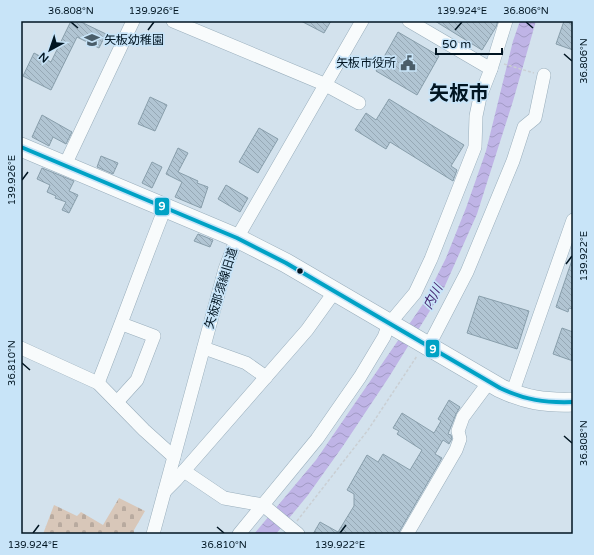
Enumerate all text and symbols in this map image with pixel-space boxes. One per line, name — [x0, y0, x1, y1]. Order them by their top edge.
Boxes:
text: 36.808°N — [48, 5, 94, 17]
text: 139.926°E — [129, 5, 179, 17]
text: 139.924°E — [437, 5, 487, 17]
text: 36.806°N — [503, 5, 549, 17]
north arrow — [30, 30, 70, 70]
scale bar — [436, 30, 502, 56]
school or university icon: 矢板幼稚園 — [83, 31, 101, 49]
place label: 矢板幼稚園 — [104, 33, 164, 47]
text: 50 m — [442, 37, 471, 51]
text: 36.806°N — [578, 38, 590, 84]
text: N — [36, 49, 51, 65]
public building icon: 矢板市役所 — [399, 54, 417, 72]
place label: 矢板市役所 — [336, 56, 396, 70]
district label: 矢板市 — [429, 82, 489, 106]
text: 139.926°E — [6, 155, 18, 205]
line badge: 9 — [154, 197, 170, 216]
text: 9 — [159, 200, 166, 213]
text: 139.922°E — [578, 231, 590, 281]
street label: 矢板那須線旧道 — [202, 246, 240, 330]
unlabelled marker — [295, 266, 305, 276]
water label: 内川 — [420, 280, 447, 312]
line badge: 9 — [425, 339, 440, 358]
text: 36.810°N — [6, 340, 18, 386]
text: 9 — [430, 343, 437, 356]
text: 36.808°N — [578, 420, 590, 466]
text: 139.924°E — [8, 539, 58, 551]
text: 36.810°N — [201, 539, 247, 551]
text: 139.922°E — [315, 539, 365, 551]

